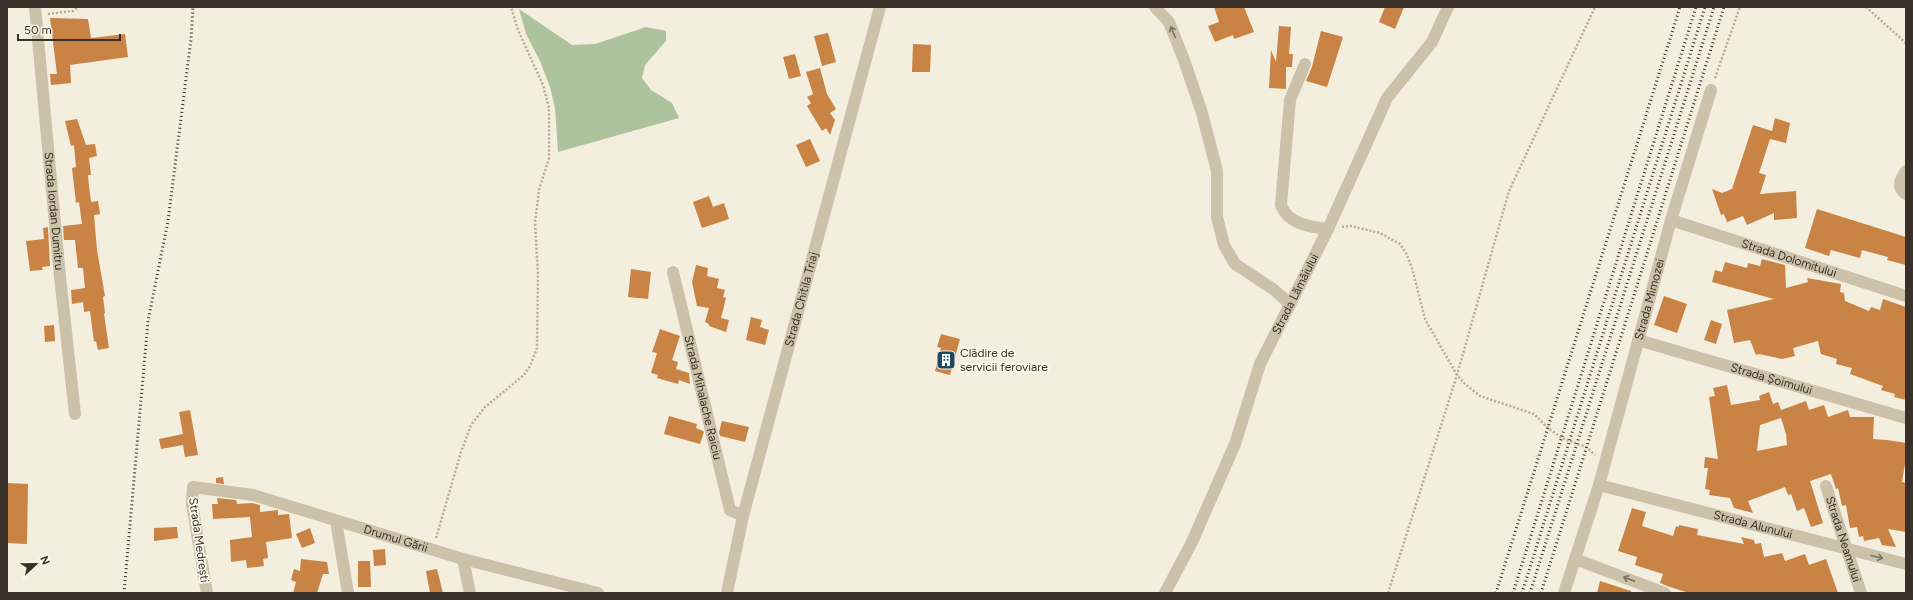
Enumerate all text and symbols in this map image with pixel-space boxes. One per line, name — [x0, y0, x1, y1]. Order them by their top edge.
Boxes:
scale bar — [18, 16, 120, 42]
text: 50 m — [24, 23, 52, 37]
one-way arrow — [1169, 26, 1176, 38]
street label: Strada Iordan Dumitru — [41, 151, 66, 271]
street label: Strada Dolomitului — [1739, 236, 1838, 280]
street label: Strada Chitila Triaj — [782, 250, 821, 348]
street label: Strada Lămâiului — [1269, 251, 1321, 337]
street label: Strada Mimozei — [1632, 257, 1667, 341]
street label: Strada Mihalache Raiciu — [681, 334, 725, 461]
place label: Clădire de servicii feroviare — [960, 346, 1048, 374]
building icon: Clădire de servicii feroviare — [935, 349, 957, 371]
street label: Strada Șoimului — [1729, 360, 1814, 397]
street label: Strada Neamului — [1823, 495, 1864, 584]
street label: Strada Medrești — [186, 497, 212, 583]
street label: Strada Alunului — [1712, 508, 1794, 542]
street label: Drumul Gării — [362, 522, 430, 555]
north arrow — [16, 544, 56, 584]
one-way arrow — [1870, 553, 1883, 561]
text: N — [37, 554, 52, 567]
one-way arrow — [1623, 575, 1635, 583]

